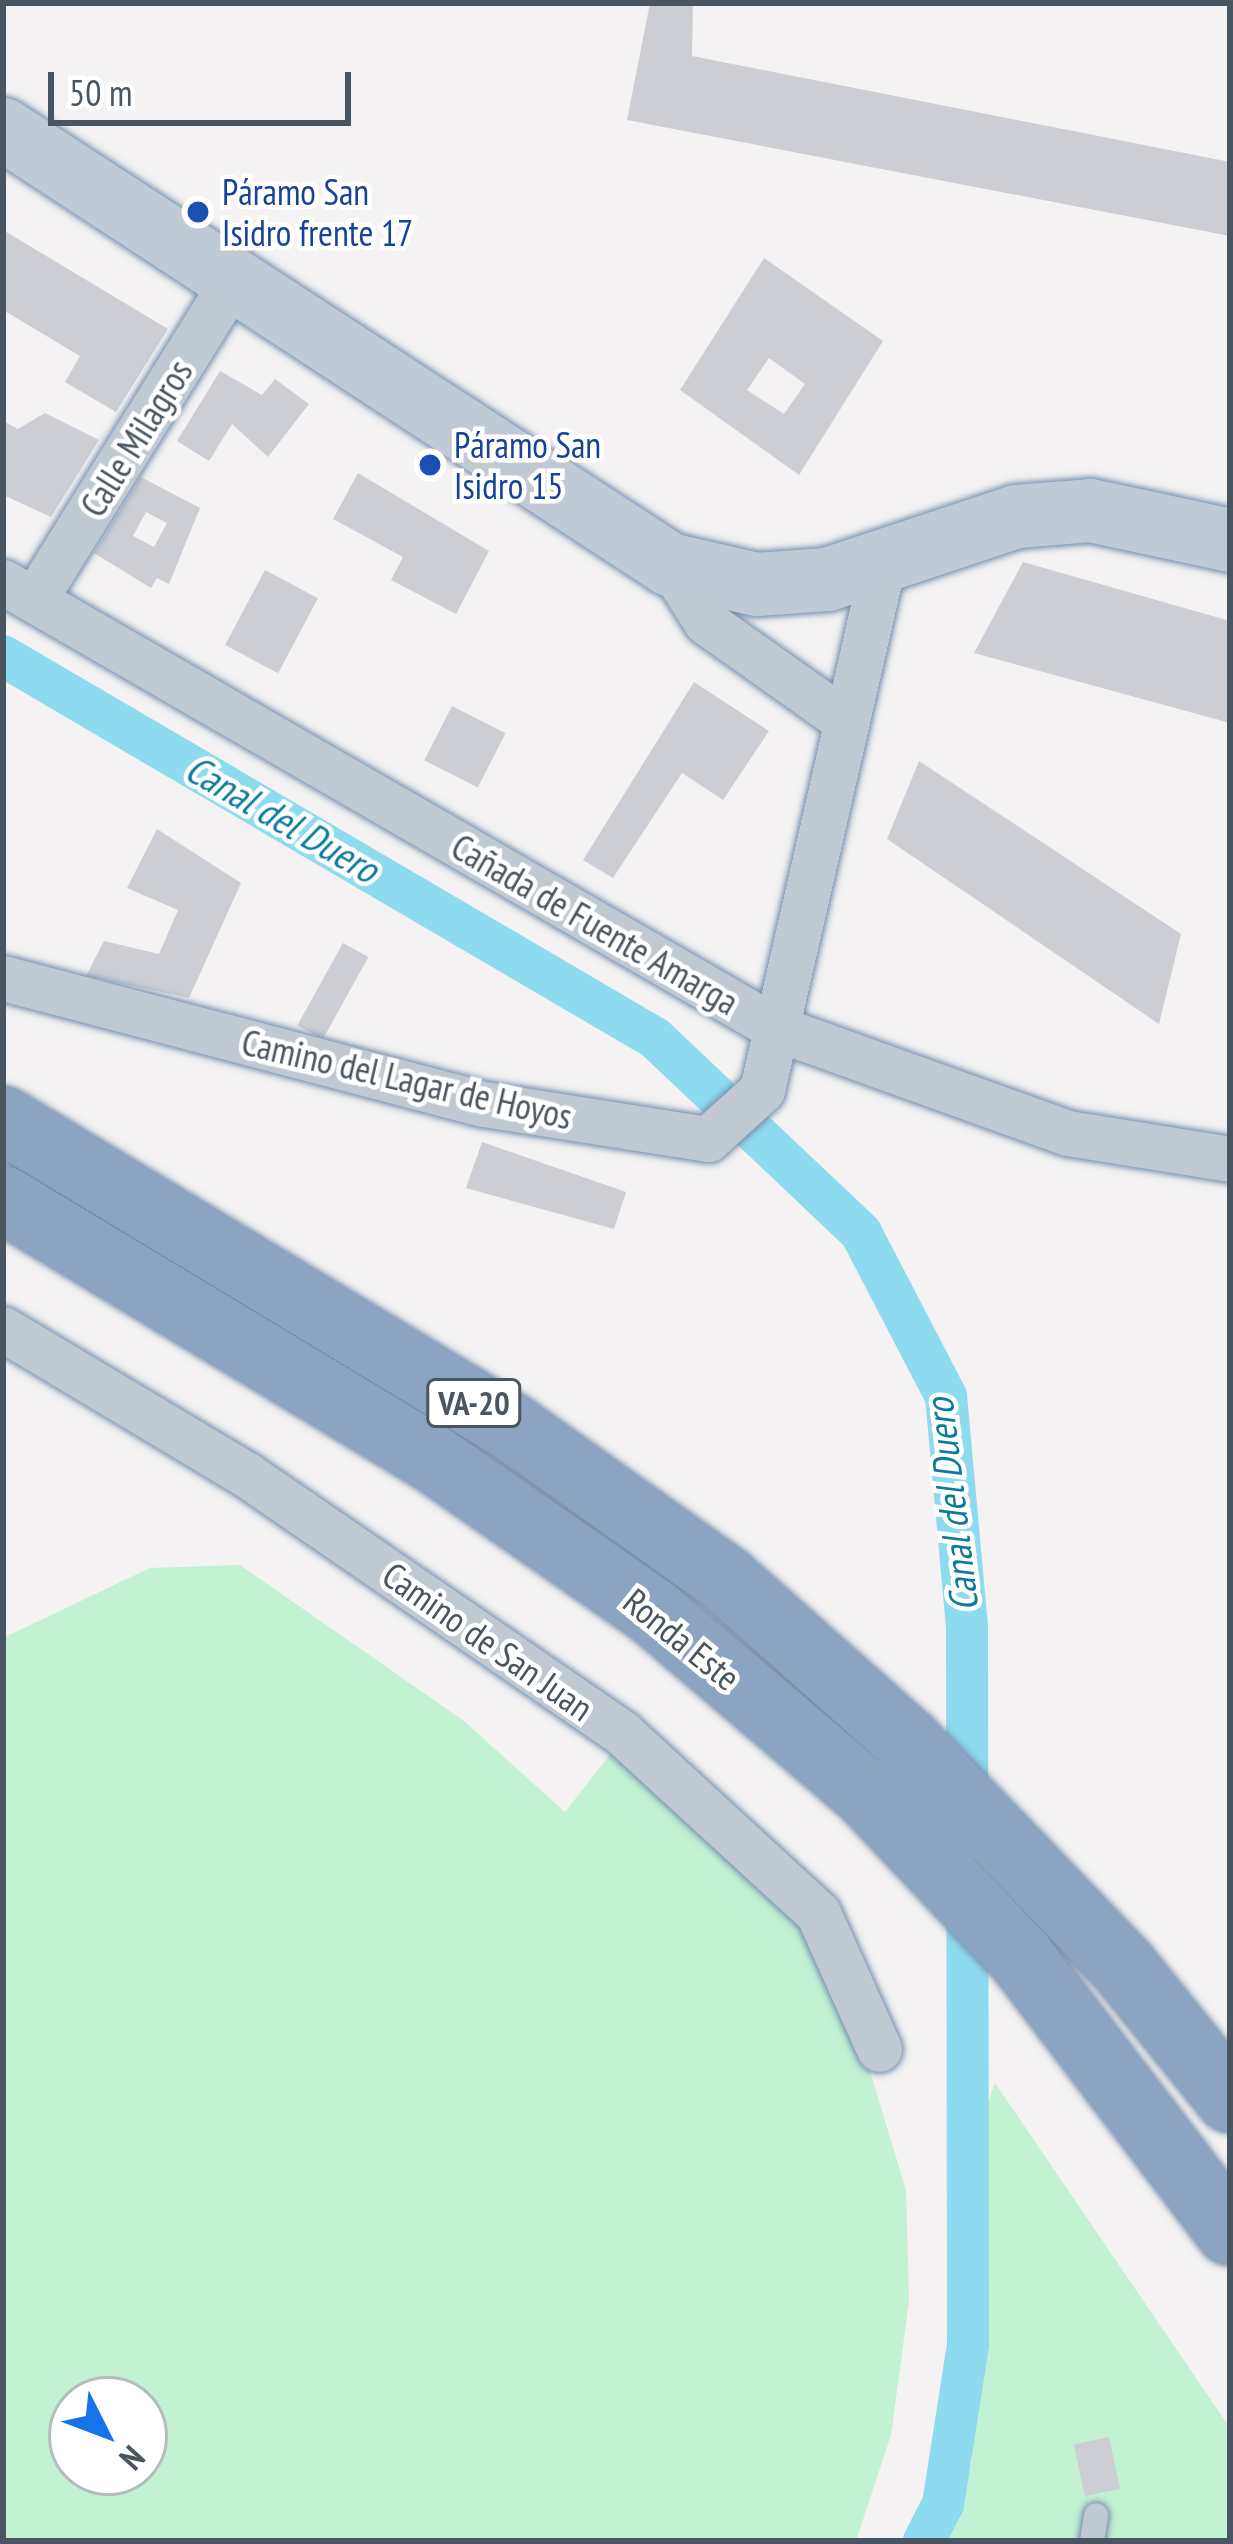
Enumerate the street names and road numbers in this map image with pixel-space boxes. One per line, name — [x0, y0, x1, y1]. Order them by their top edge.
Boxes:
street label: Calle Milagros — [71, 352, 201, 524]
street label: Cañada de Fuente Amarga — [444, 824, 746, 1024]
street label: Camino del Lagar de Hoyos — [238, 1020, 576, 1138]
road number: VA-20 — [426, 1376, 522, 1430]
street label: Camino de San Juan — [375, 1553, 601, 1729]
street label: Ronda Este — [615, 1579, 749, 1699]

